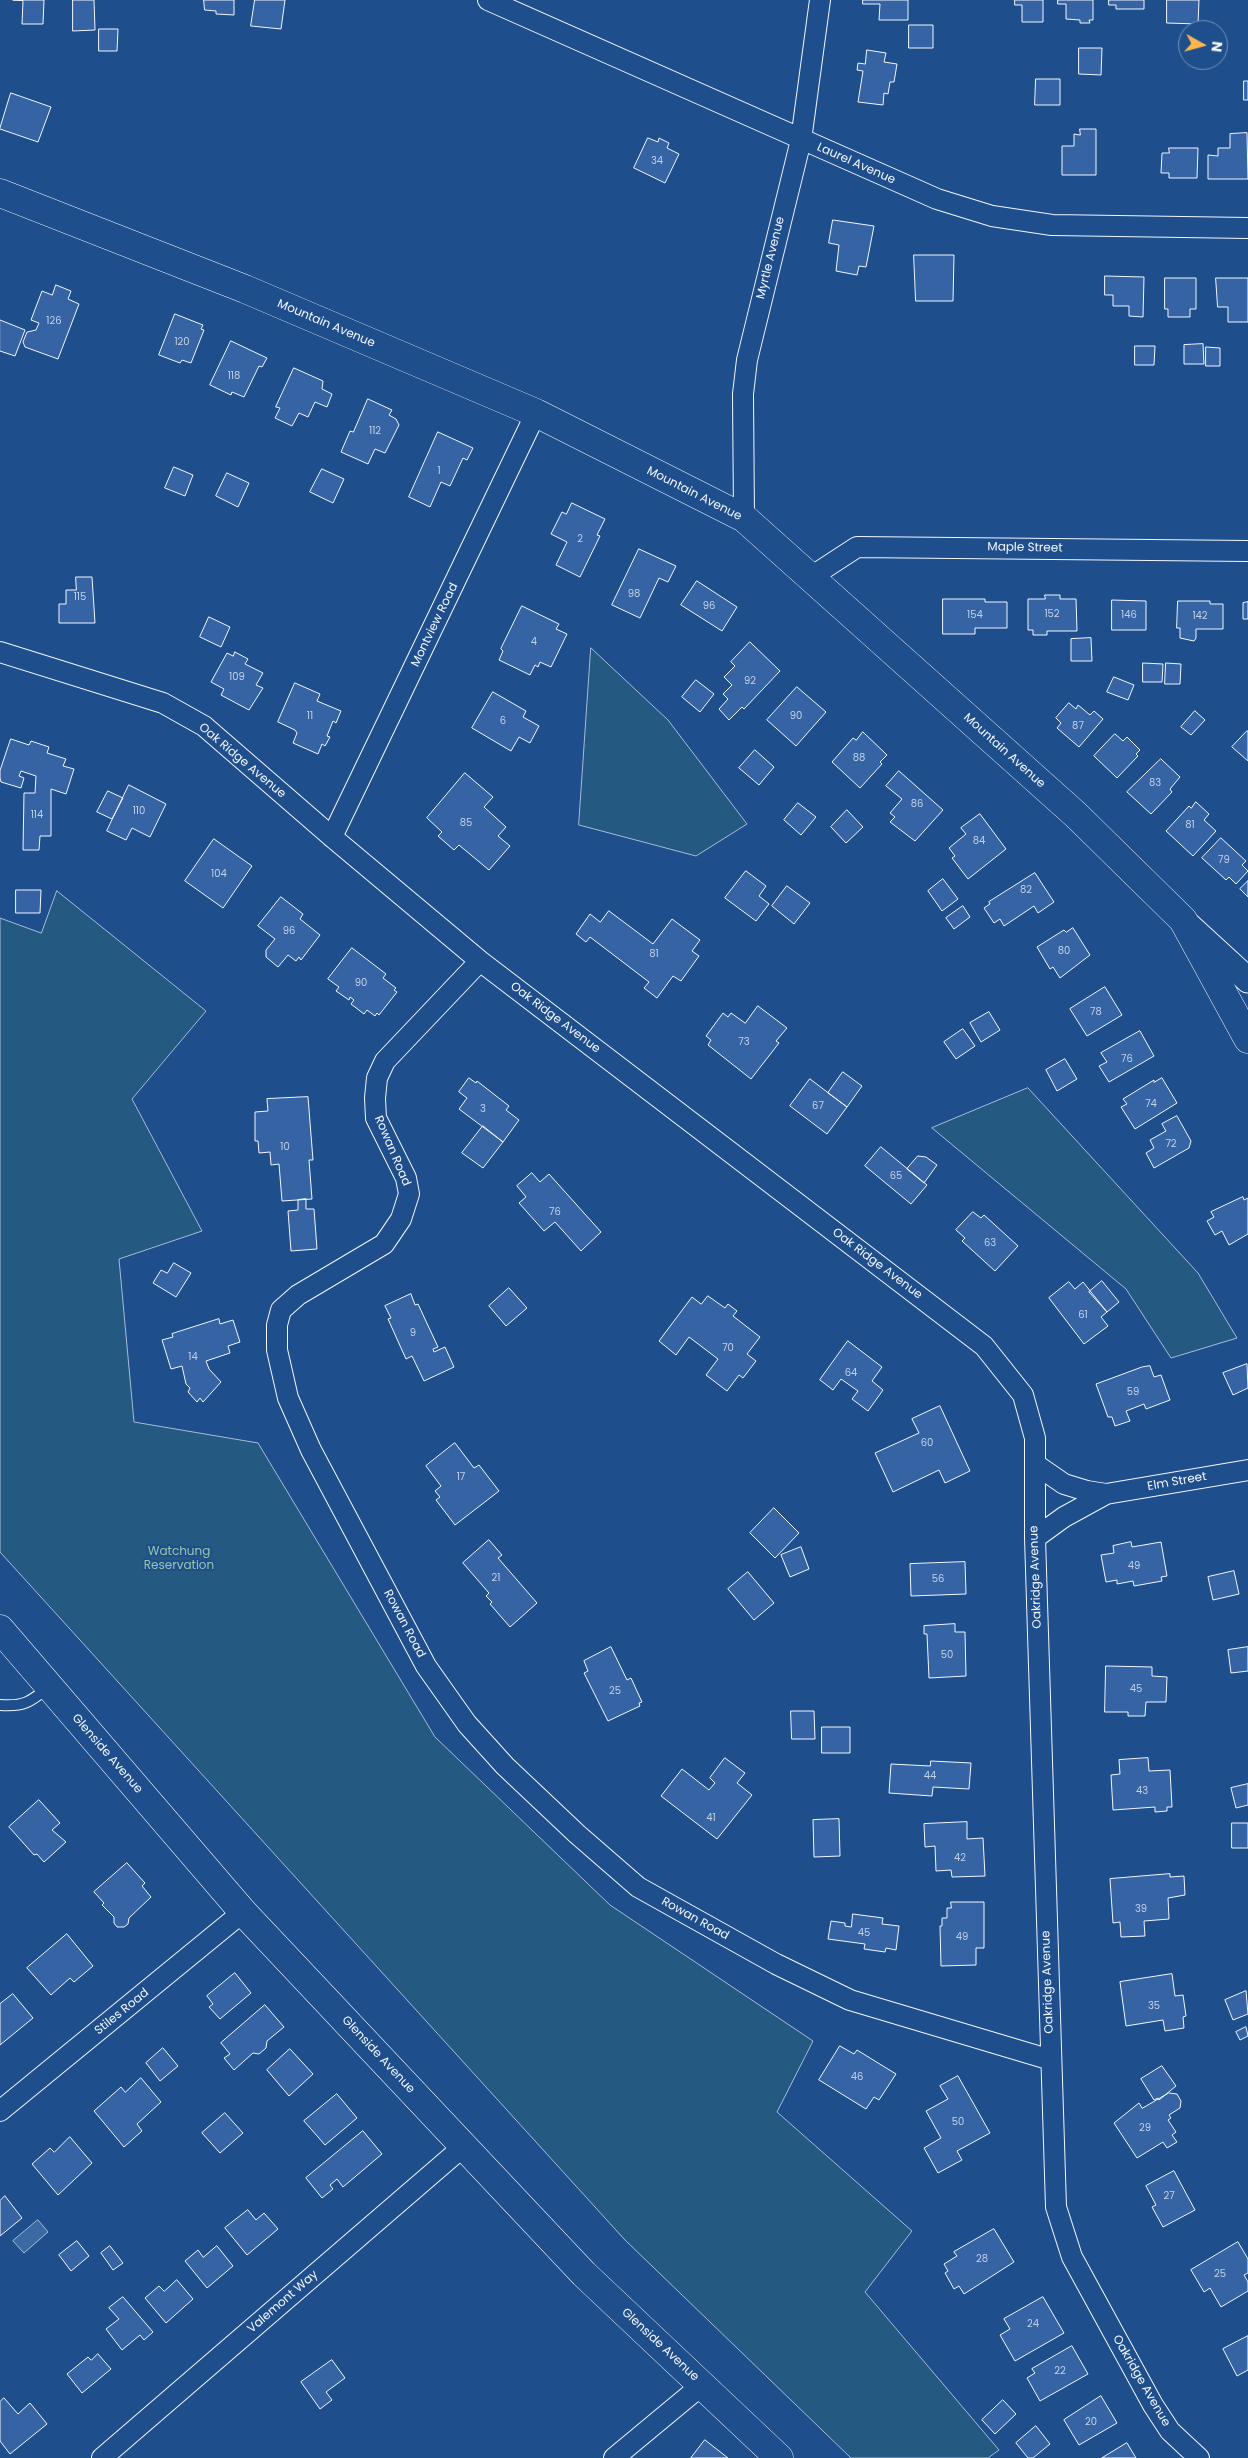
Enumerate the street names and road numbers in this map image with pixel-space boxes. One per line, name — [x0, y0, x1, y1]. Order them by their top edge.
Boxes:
street label: Laurel Avenue — [815, 140, 897, 188]
street label: Myrtle Avenue — [754, 215, 788, 301]
street label: Mountain Avenue — [275, 297, 377, 351]
street label: Mountain Avenue — [644, 464, 744, 524]
street label: Maple Street — [987, 540, 1063, 556]
street label: Montview Road — [408, 581, 462, 669]
street label: Mountain Avenue — [960, 711, 1048, 791]
street label: Oak Ridge Avenue — [196, 720, 288, 802]
street label: Oak Ridge Avenue — [507, 979, 603, 1057]
street label: Rowan Road — [371, 1114, 413, 1188]
street label: Oak Ridge Avenue — [829, 1225, 925, 1303]
street label: Elm Street — [1146, 1470, 1208, 1494]
street label: Oakridge Avenue — [1027, 1525, 1045, 1629]
street label: Rowan Road — [380, 1588, 428, 1660]
street label: Glenside Avenue — [69, 1711, 145, 1797]
street label: Rowan Road — [659, 1895, 731, 1943]
street label: Oakridge Avenue — [1039, 1930, 1057, 2034]
street label: Stiles Road — [92, 1986, 152, 2038]
street label: Glenside Avenue — [338, 2013, 418, 2097]
street label: Valemont Way — [245, 2268, 321, 2336]
street label: Glenside Avenue — [618, 2305, 702, 2385]
street label: Oakridge Avenue — [1109, 2333, 1173, 2429]

